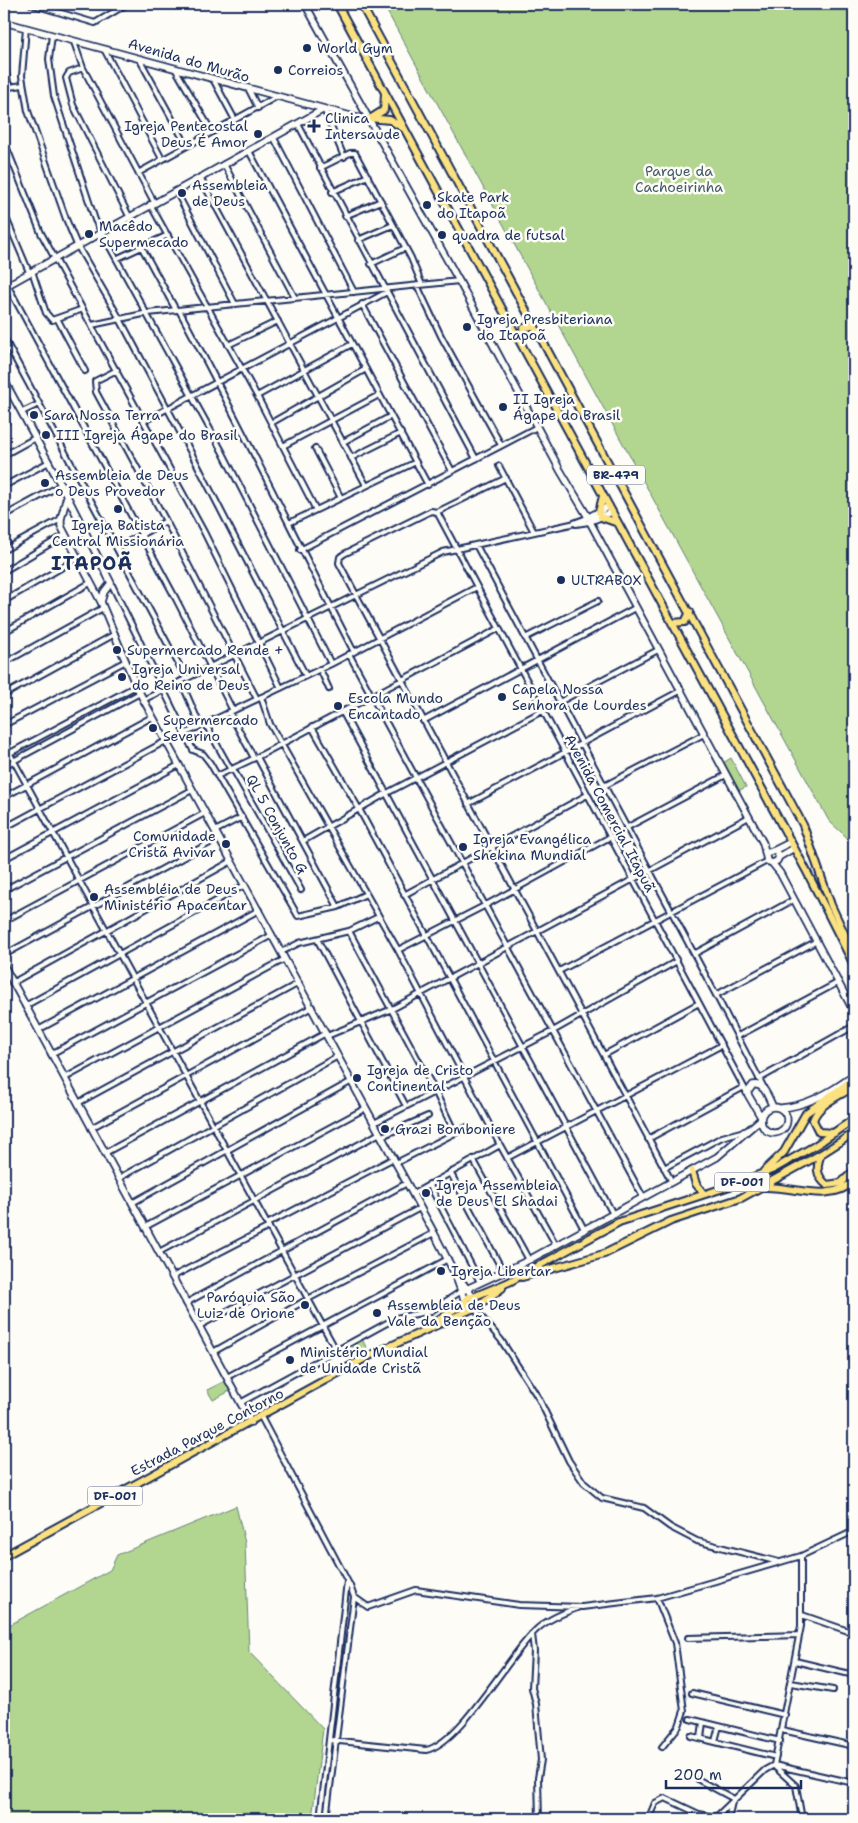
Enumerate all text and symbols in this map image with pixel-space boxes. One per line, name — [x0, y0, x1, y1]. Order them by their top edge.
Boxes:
street label: Avenida do Murão — [126, 34, 252, 86]
place label: World Gym — [317, 39, 393, 57]
marker: World Gym — [301, 42, 313, 54]
place label: Correios — [288, 61, 343, 79]
marker: Correios — [272, 64, 284, 76]
place label: Clinica Intersaude — [325, 109, 400, 143]
place label: Igreja Pentecostal Deus É Amor — [124, 117, 249, 151]
marker: Clinica Intersaude — [307, 119, 321, 133]
marker: Igreja Pentecostal Deus É Amor — [252, 128, 264, 140]
park label: Parque da Cachoeirinha — [635, 162, 723, 196]
place label: Assembleia de Deus — [192, 176, 268, 210]
marker: Assembleia de Deus — [176, 187, 188, 199]
place label: Skate Park do Itapoã — [437, 188, 509, 222]
marker: Skate Park do Itapoã — [421, 199, 433, 211]
place label: Macêdo Supermecado — [99, 217, 189, 251]
place label: quadra de futsal — [452, 226, 565, 244]
marker: Macêdo Supermecado — [83, 228, 95, 240]
marker: quadra de futsal — [436, 229, 448, 241]
place label: Igreja Presbiteriana do Itapoã — [477, 310, 613, 344]
marker: Igreja Presbiteriana do Itapoã — [461, 321, 473, 333]
place label: II Igreja Ágape do Brasil — [513, 390, 621, 424]
marker: II Igreja Ágape do Brasil — [497, 401, 509, 413]
place label: Sara Nossa Terra — [44, 406, 160, 424]
marker: Sara Nossa Terra — [28, 409, 40, 421]
place label: III Igreja Ágape do Brasil — [56, 426, 239, 444]
marker: III Igreja Ágape do Brasil — [40, 429, 52, 441]
place label: Assembleia de Deus o Deus Provedor — [55, 466, 189, 500]
road number: BR-479 — [587, 466, 645, 484]
marker: Assembleia de Deus o Deus Provedor — [39, 477, 51, 489]
marker: Igreja Batista Central Missionária — [112, 503, 124, 515]
place label: Igreja Batista Central Missionária — [52, 516, 184, 550]
district label: ITAPOÃ — [51, 551, 133, 576]
place label: ULTRABOX — [571, 571, 642, 589]
marker: ULTRABOX — [555, 574, 567, 586]
place label: Supermercado Rende + — [127, 641, 284, 659]
marker: Supermercado Rende + — [111, 644, 123, 656]
place label: Igreja Universal do Reino de Deus — [132, 660, 250, 694]
marker: Igreja Universal do Reino de Deus — [116, 671, 128, 683]
place label: Capela Nossa Senhora de Lourdes — [512, 680, 647, 714]
place label: Escola Mundo Encantado — [348, 689, 443, 723]
marker: Capela Nossa Senhora de Lourdes — [496, 691, 508, 703]
marker: Escola Mundo Encantado — [332, 700, 344, 712]
place label: Supermercado Severino — [163, 711, 258, 745]
marker: Supermercado Severino — [147, 722, 159, 734]
street label: Avenida Comercial Itapuã — [561, 731, 659, 895]
street label: QL 5 Conjunto G — [242, 771, 312, 877]
place label: Comunidade Cristã Avivar — [129, 827, 216, 861]
place label: Igreja Evangélica Shekina Mundial — [473, 830, 592, 864]
marker: Comunidade Cristã Avivar — [220, 838, 232, 850]
marker: Igreja Evangélica Shekina Mundial — [457, 841, 469, 853]
place label: Assembléia de Deus Ministério Apacentar — [104, 880, 247, 914]
marker: Assembléia de Deus Ministério Apacentar — [88, 891, 100, 903]
place label: Igreja de Cristo Continental — [367, 1061, 473, 1095]
marker: Igreja de Cristo Continental — [351, 1072, 363, 1084]
place label: Grazi Bomboniere — [395, 1120, 516, 1138]
marker: Grazi Bomboniere — [379, 1123, 391, 1135]
road number: DF-001 — [714, 1172, 770, 1192]
place label: Igreja Assembleia de Deus El Shadai — [436, 1176, 558, 1210]
marker: Igreja Assembleia de Deus El Shadai — [420, 1187, 432, 1199]
place label: Igreja Libertar — [451, 1262, 552, 1280]
marker: Igreja Libertar — [435, 1265, 447, 1277]
place label: Paróquia São Luiz de Orione — [197, 1288, 295, 1322]
place label: Assembleia de Deus Vale da Benção — [387, 1296, 521, 1330]
marker: Paróquia São Luiz de Orione — [299, 1299, 311, 1311]
marker: Assembleia de Deus Vale da Benção — [371, 1307, 383, 1319]
place label: Ministério Mundial de Unidade Cristã — [300, 1343, 429, 1377]
marker: Ministério Mundial de Unidade Cristã — [284, 1354, 296, 1366]
street label: Estrada Parque Contorno — [127, 1384, 287, 1480]
road number: DF-001 — [88, 1486, 142, 1505]
scale bar — [666, 1758, 800, 1790]
text: 200 m — [673, 1765, 722, 1785]

